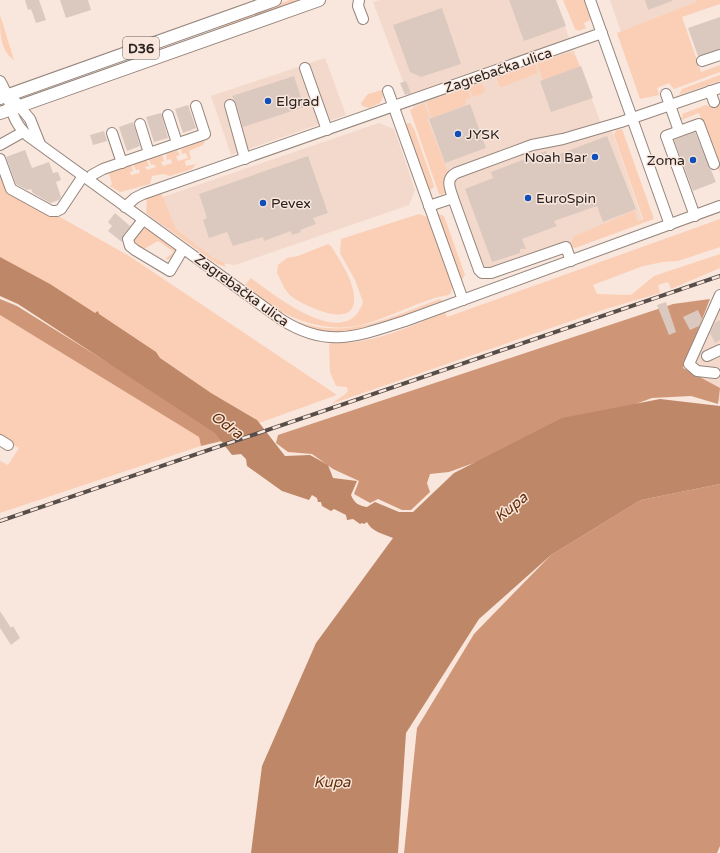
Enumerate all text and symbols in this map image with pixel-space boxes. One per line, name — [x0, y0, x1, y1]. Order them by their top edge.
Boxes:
road number: D36 — [123, 37, 159, 59]
street label: Zagrebačka ulica — [442, 44, 554, 97]
place label: Elgrad — [276, 93, 319, 110]
marker: Elgrad — [263, 96, 273, 106]
place label: JYSK — [466, 126, 499, 143]
marker: JYSK — [453, 129, 463, 139]
place label: Noah Bar — [524, 149, 588, 166]
marker: Noah Bar — [590, 152, 600, 162]
place label: Zoma — [647, 152, 685, 169]
marker: Zoma — [688, 155, 698, 165]
place label: EuroSpin — [536, 190, 596, 207]
marker: EuroSpin — [523, 193, 533, 203]
place label: Pevex — [271, 195, 311, 212]
marker: Pevex — [258, 198, 268, 208]
street label: Zagrebačka ulica — [191, 250, 292, 330]
water label: Odra — [207, 407, 247, 443]
water label: Kupa — [491, 488, 532, 526]
water label: Kupa — [313, 773, 351, 791]

